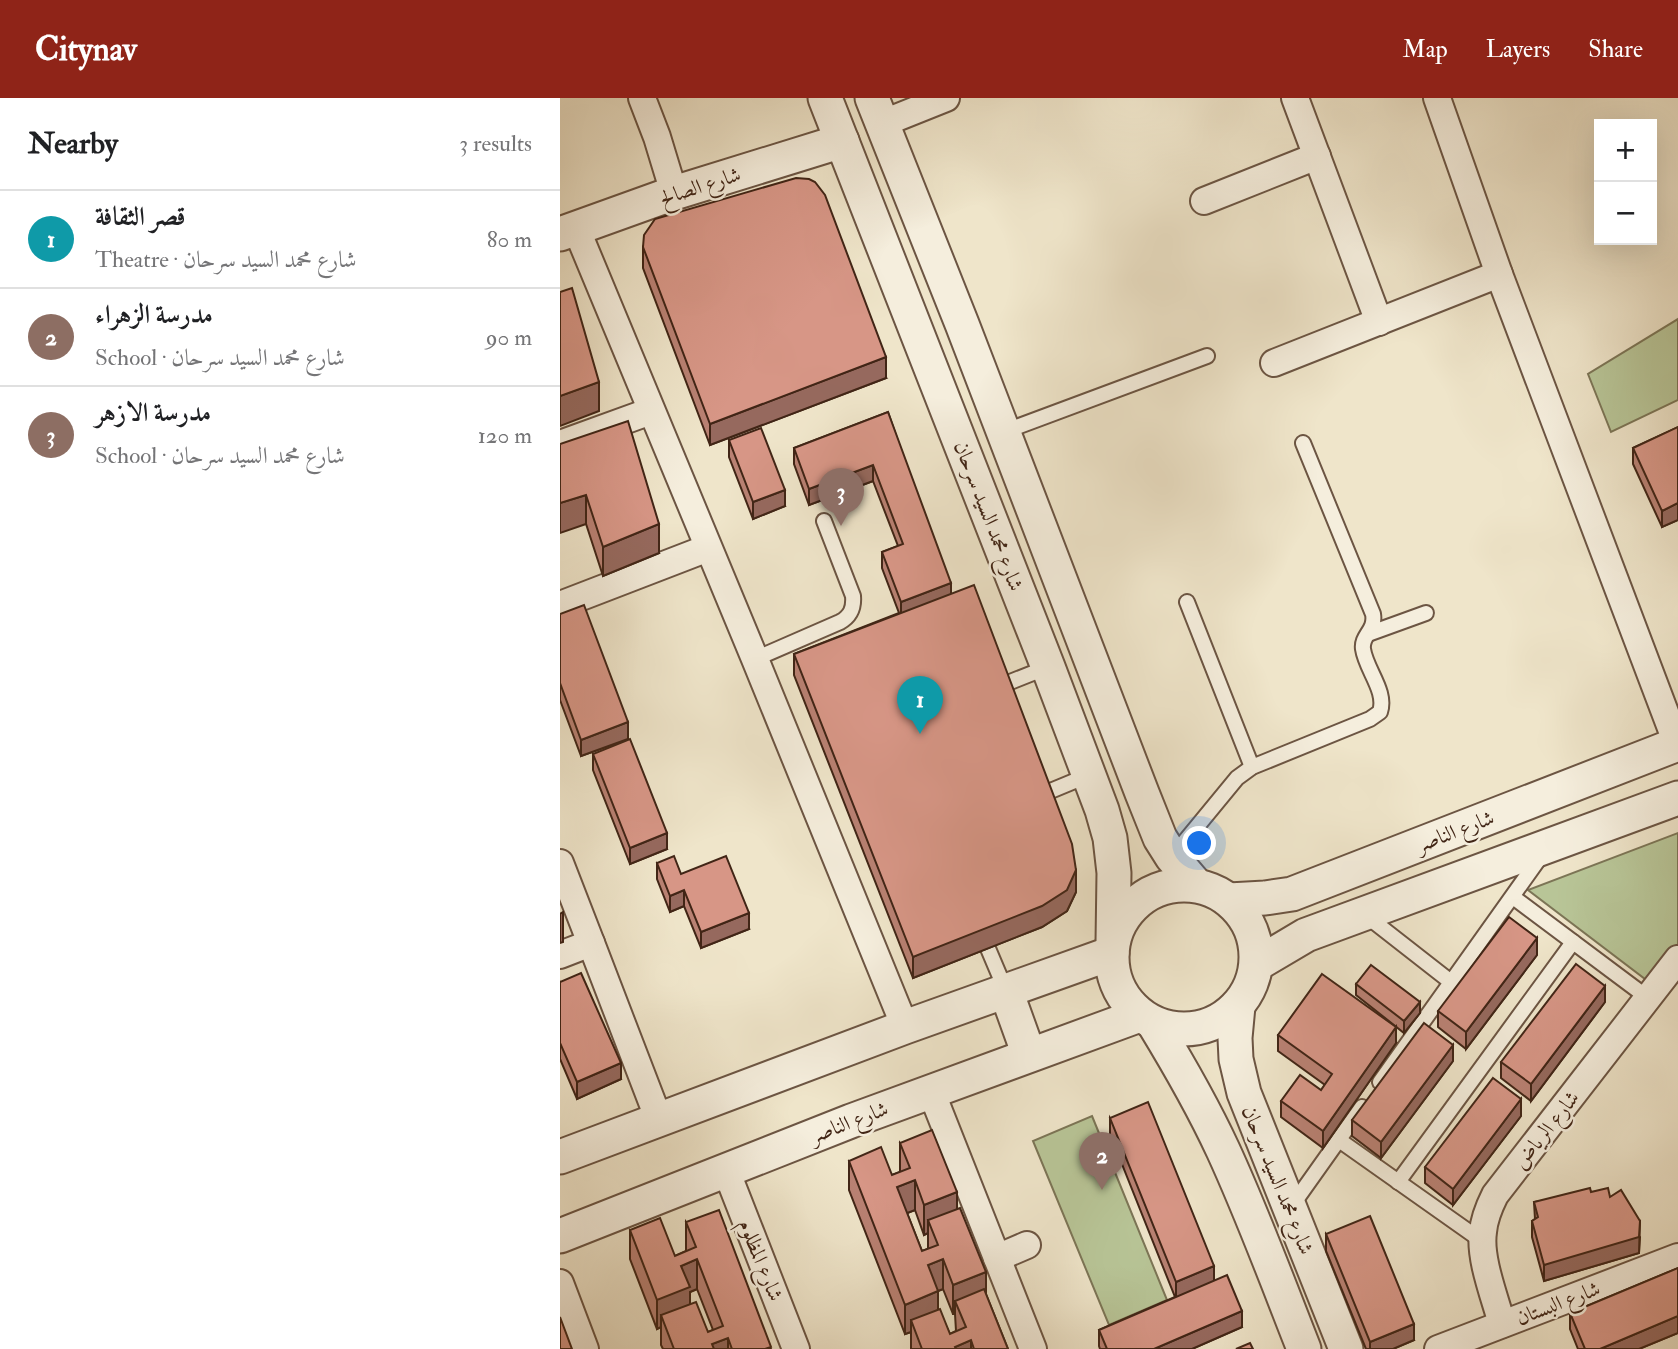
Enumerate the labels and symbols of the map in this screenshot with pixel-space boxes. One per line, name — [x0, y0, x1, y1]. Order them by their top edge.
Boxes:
street label: شارع الصالح — [656, 161, 745, 216]
street label: شارع محمد السيد سرحان — [944, 437, 1030, 596]
pin: 3 — [818, 468, 864, 526]
pin: 1 — [897, 676, 943, 734]
street label: شارع الناصر — [1410, 804, 1500, 863]
your location — [1182, 826, 1216, 860]
street label: شارع الرياض — [1507, 1085, 1589, 1178]
street label: شارع الناصر — [804, 1095, 894, 1154]
street label: شارع محمد السيد سرحان — [1232, 1102, 1320, 1260]
pin: 2 — [1079, 1132, 1125, 1190]
street label: شارع المظلوم — [728, 1215, 789, 1307]
street label: شارع البستان — [1512, 1275, 1606, 1336]

